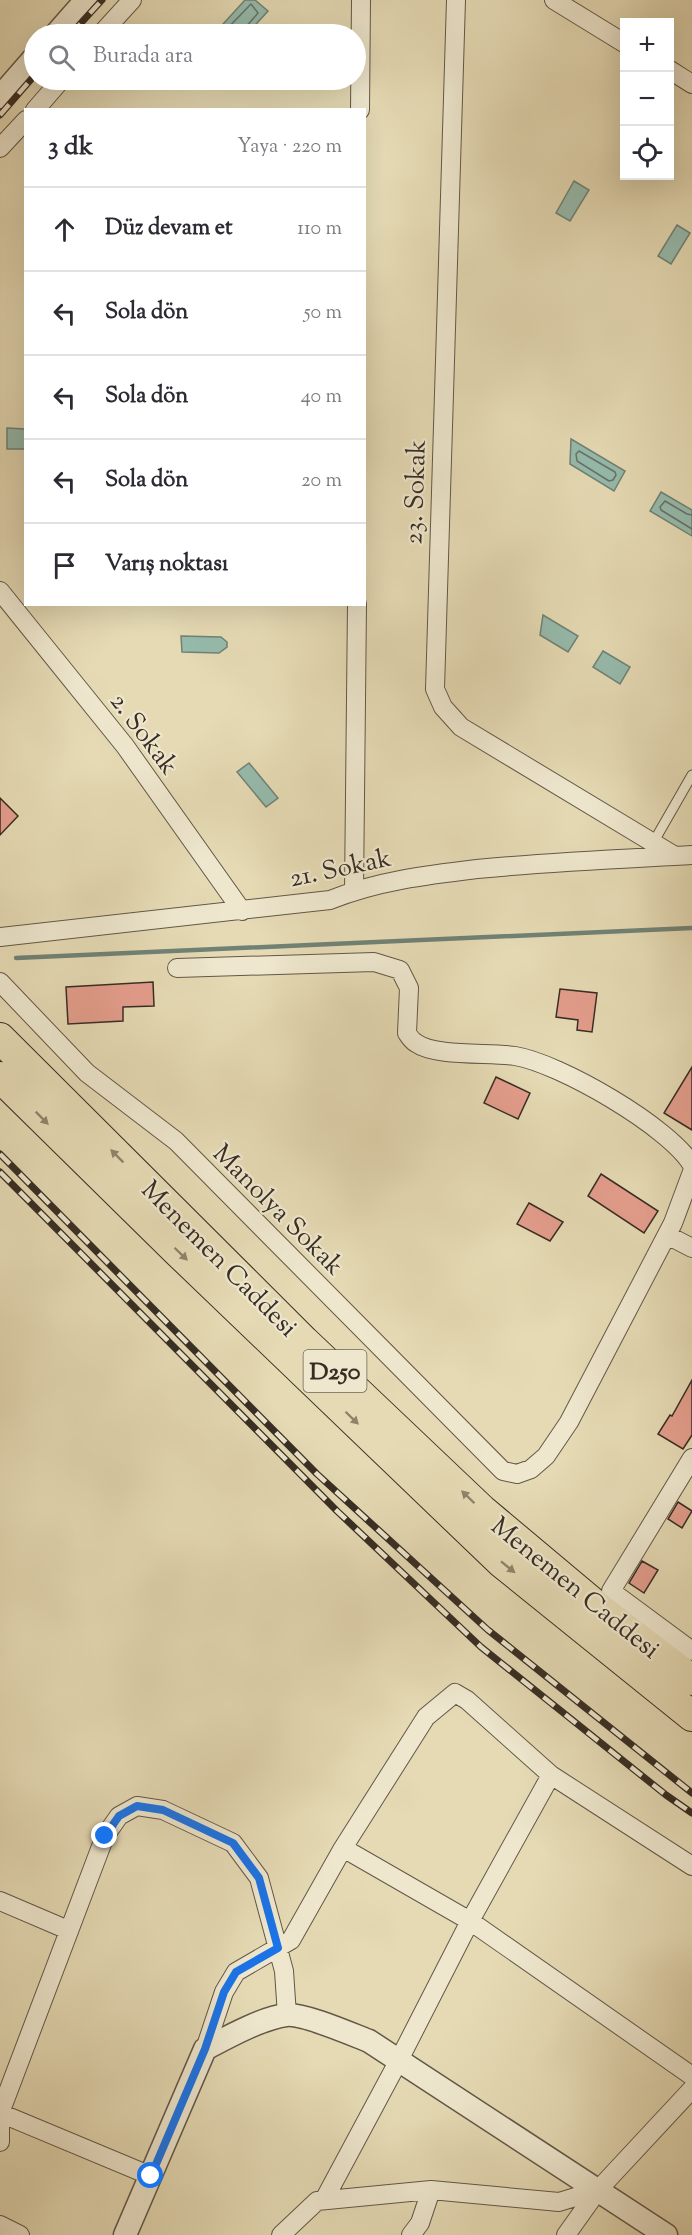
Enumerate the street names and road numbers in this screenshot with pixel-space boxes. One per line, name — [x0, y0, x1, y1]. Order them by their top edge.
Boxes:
street label: 23. Sokak — [396, 439, 437, 545]
street label: 2. Sokak — [100, 686, 186, 783]
street label: 21. Sokak — [286, 841, 395, 898]
street label: Manolya Sokak — [203, 1137, 351, 1285]
street label: Menemen Caddesi — [132, 1173, 305, 1346]
road number: D250 — [304, 1350, 366, 1392]
street label: Menemen Caddesi — [482, 1509, 667, 1669]

